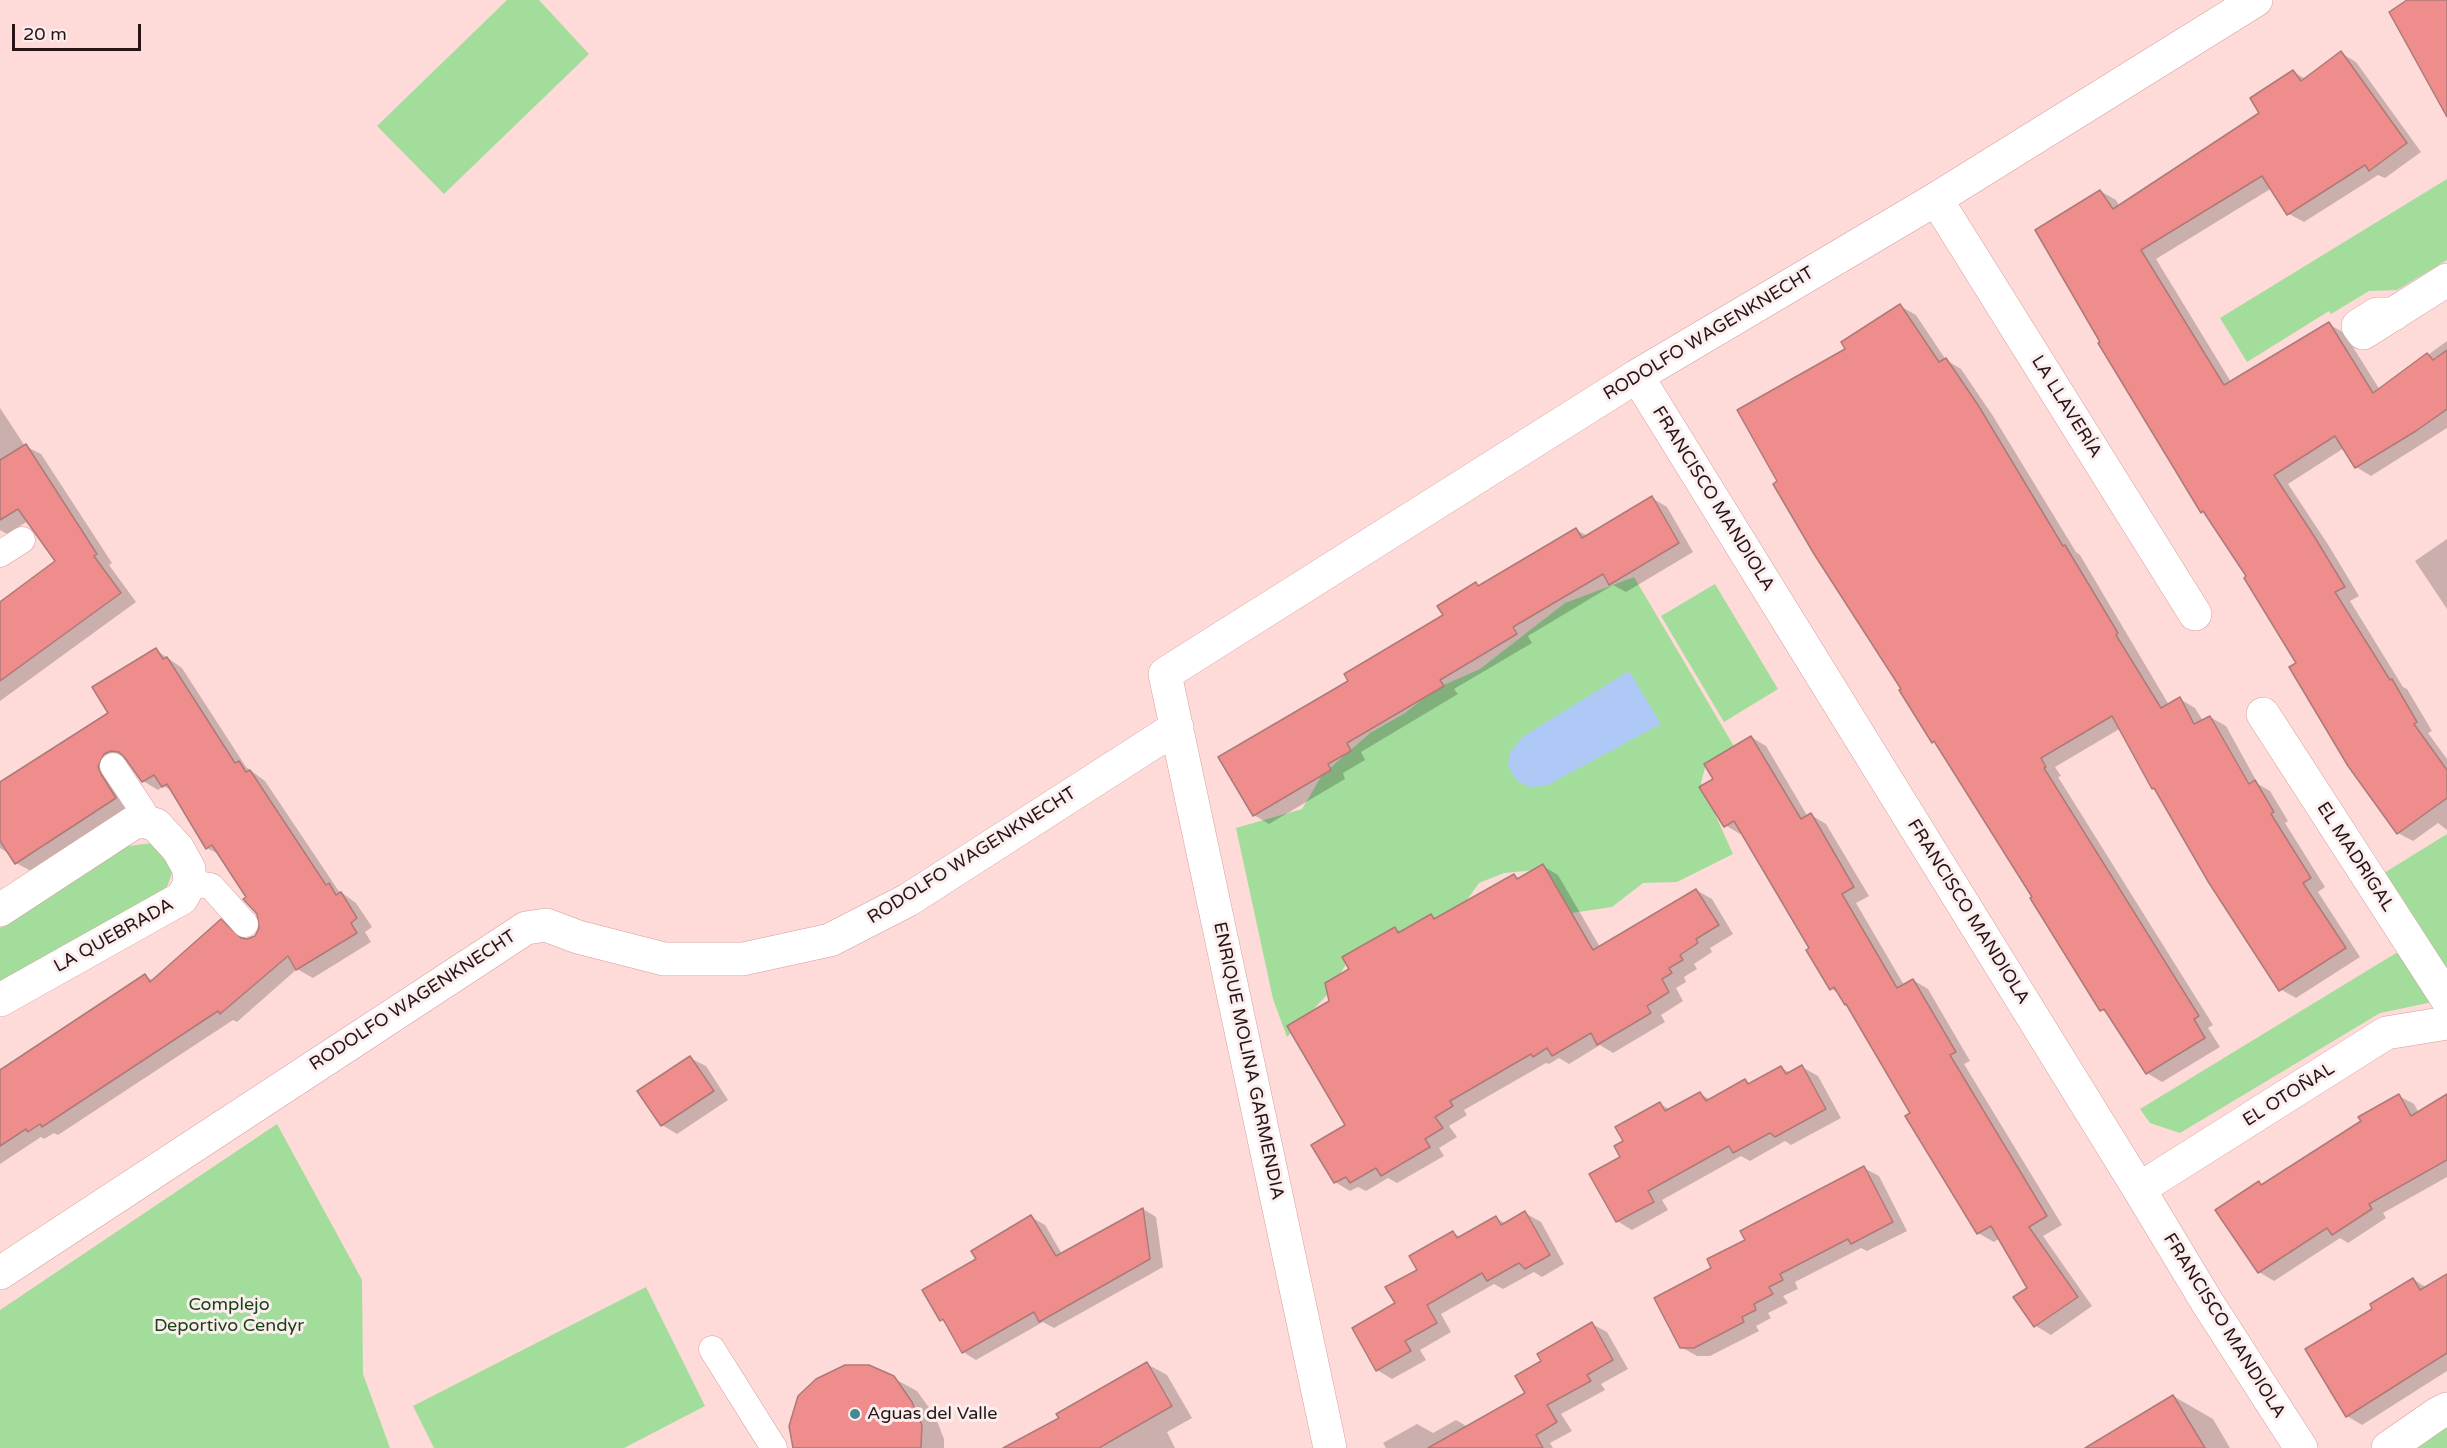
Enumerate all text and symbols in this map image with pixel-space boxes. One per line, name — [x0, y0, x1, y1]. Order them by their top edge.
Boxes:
scale bar — [15, 12, 144, 50]
text: 20 m — [23, 23, 67, 45]
street label: RODOLFO WAGENKNECHT — [1600, 263, 1818, 405]
street label: LA LLAVERÍA — [2026, 352, 2106, 462]
street label: FRANCISCO MANDIOLA — [1647, 403, 1779, 595]
street label: RODOLFO WAGENKNECHT — [864, 783, 1080, 929]
street label: EL MADRIGAL — [2312, 798, 2398, 916]
street label: FRANCISCO MANDIOLA — [1902, 816, 2034, 1008]
street label: LA QUEBRADA — [50, 894, 178, 978]
street label: ENRIQUE MOLINA GARMENDIA — [1208, 920, 1288, 1202]
street label: RODOLFO WAGENKNECHT — [306, 926, 520, 1076]
street label: EL OTOÑAL — [2239, 1058, 2339, 1132]
street label: FRANCISCO MANDIOLA — [2158, 1230, 2290, 1422]
park label: Complejo Deportivo Cendyr — [154, 1294, 304, 1336]
place label: Aguas del Valle — [867, 1403, 997, 1425]
marker: Aguas del Valle — [848, 1407, 862, 1421]

